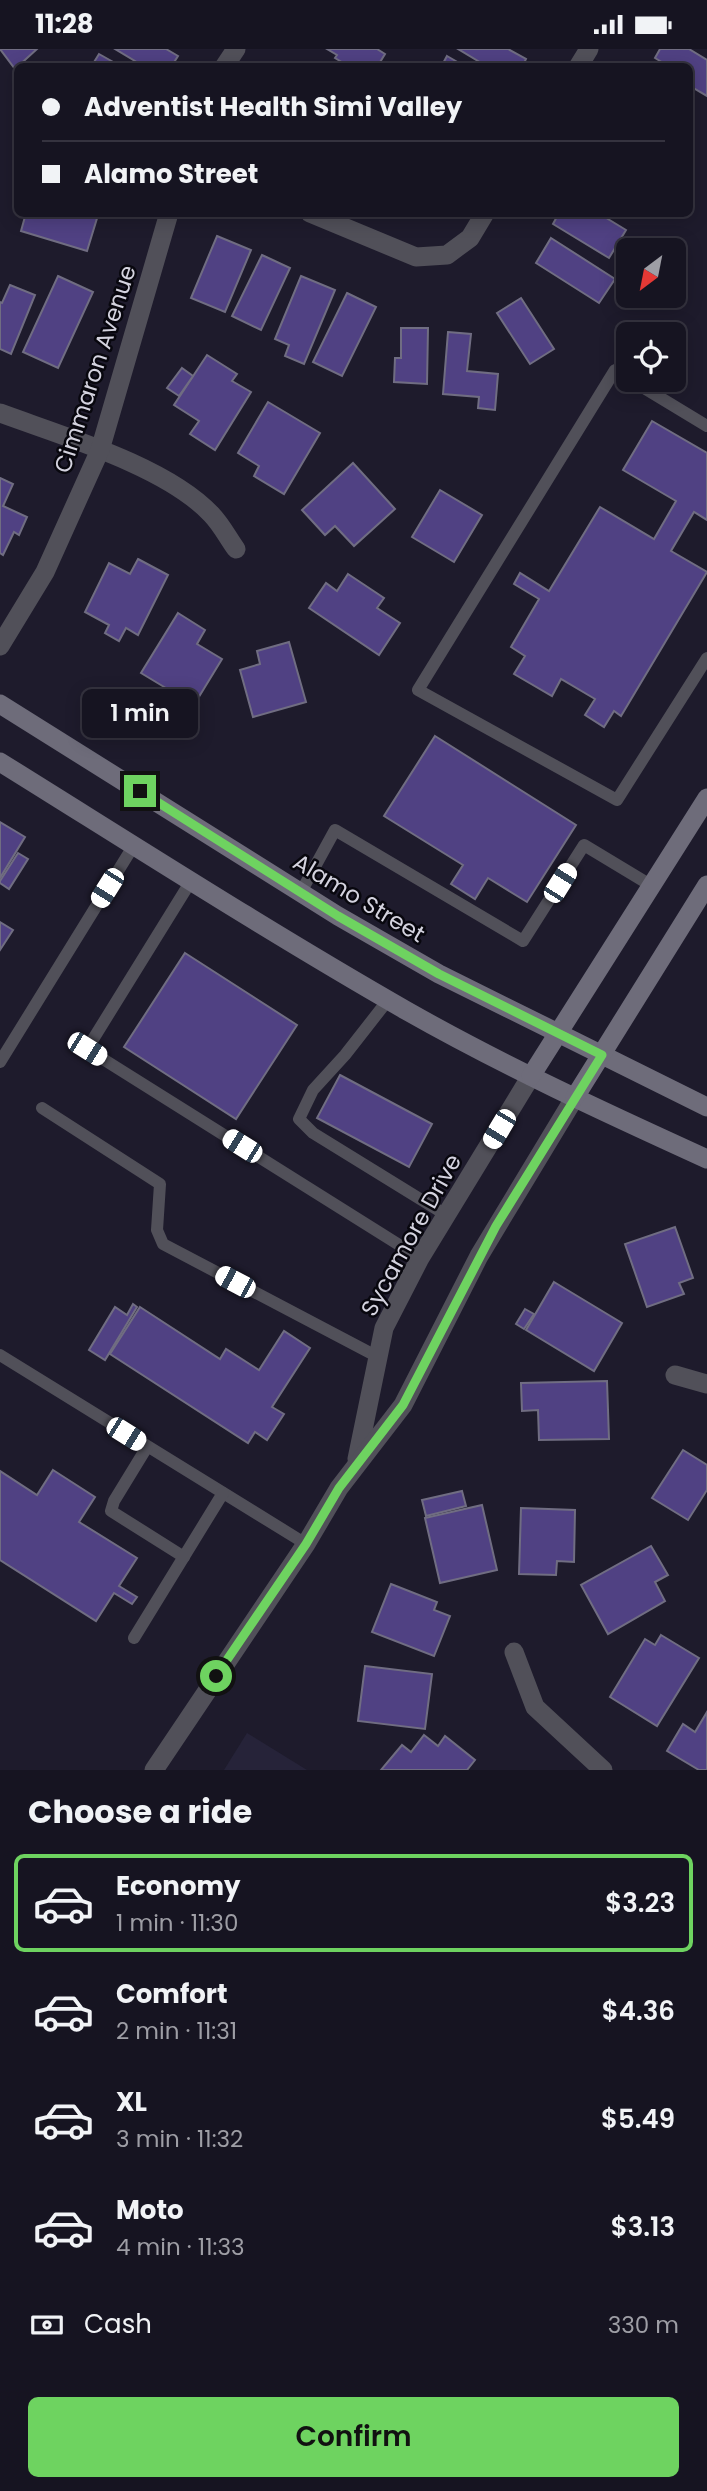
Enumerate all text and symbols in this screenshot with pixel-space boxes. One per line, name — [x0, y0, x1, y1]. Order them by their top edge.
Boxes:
text: 11:28 — [35, 6, 94, 42]
text: Adventist Health Simi Valley — [84, 89, 462, 125]
text: Alamo Street — [84, 156, 258, 192]
north arrow — [616, 238, 686, 308]
map controls — [616, 238, 686, 392]
street label: Cimmaron Avenue — [46, 261, 144, 477]
button: locate — [616, 322, 686, 392]
callout: 1 min — [82, 689, 198, 739]
text: 1 min — [110, 697, 170, 729]
route end — [124, 775, 156, 807]
street label: Alamo Street — [287, 846, 431, 950]
car — [540, 860, 581, 906]
car — [87, 865, 128, 911]
car — [64, 1029, 111, 1069]
car — [480, 1106, 519, 1152]
car — [219, 1126, 266, 1166]
street label: Sycamore Drive — [353, 1148, 469, 1322]
car — [212, 1263, 259, 1301]
car — [103, 1414, 150, 1454]
route start — [200, 1660, 232, 1692]
text: Choose a ride — [28, 1789, 252, 1834]
text: Economy — [116, 1868, 240, 1904]
icon: car — [32, 1872, 95, 1935]
text: $3.23 — [605, 1885, 675, 1921]
text: 1 min · 11:30 — [116, 1907, 238, 1939]
text: Comfort — [116, 1976, 228, 2012]
icon: car — [32, 1980, 95, 2043]
text: $4.36 — [602, 1993, 675, 2029]
text: 2 min · 11:31 — [116, 2015, 237, 2047]
text: XL — [116, 2084, 147, 2120]
icon: car — [32, 2088, 95, 2151]
text: $5.49 — [601, 2101, 675, 2137]
text: 3 min · 11:32 — [116, 2123, 243, 2155]
text: Moto — [116, 2192, 184, 2228]
icon: car — [32, 2196, 95, 2259]
text: $3.13 — [611, 2209, 675, 2245]
text: 4 min · 11:33 — [116, 2231, 245, 2263]
icon: cash — [28, 2306, 66, 2344]
text: Cash — [84, 2306, 152, 2342]
text: 330 m — [608, 2309, 679, 2341]
button: Confirm — [28, 2397, 679, 2477]

